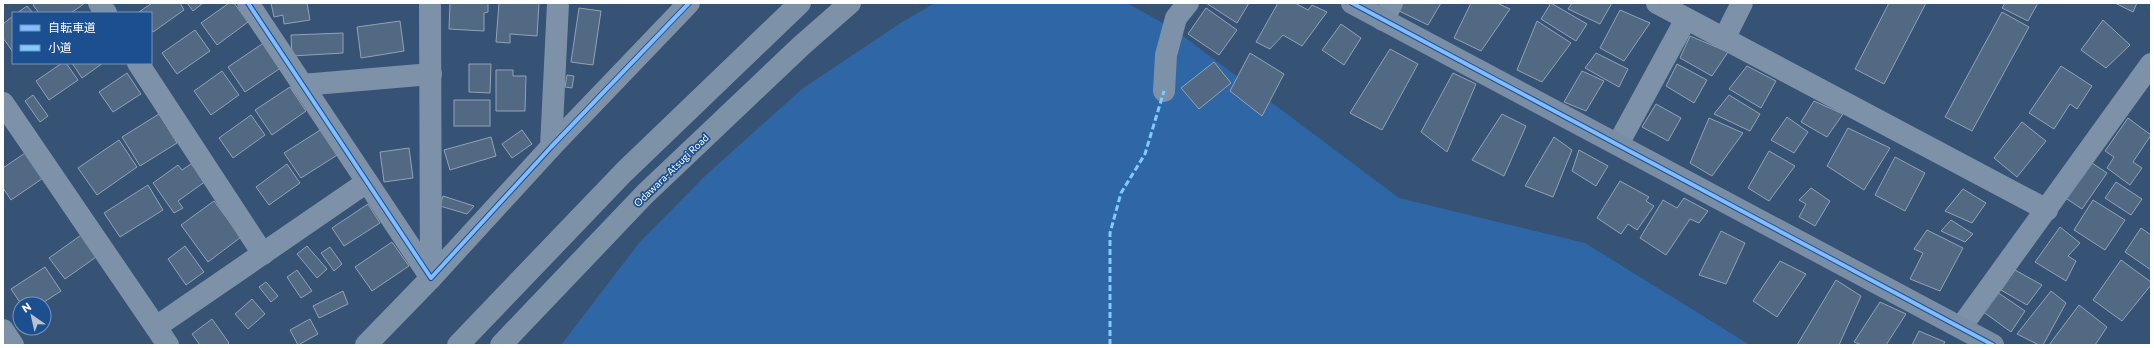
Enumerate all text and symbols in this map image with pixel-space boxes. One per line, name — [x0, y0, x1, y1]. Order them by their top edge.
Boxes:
legend — [12, 12, 152, 64]
text: 自転車道 — [48, 20, 96, 34]
text: 小道 — [48, 40, 72, 54]
street label: Odawara-Atsugi Road — [631, 131, 711, 209]
north arrow — [12, 296, 52, 336]
text: N — [19, 300, 33, 315]

